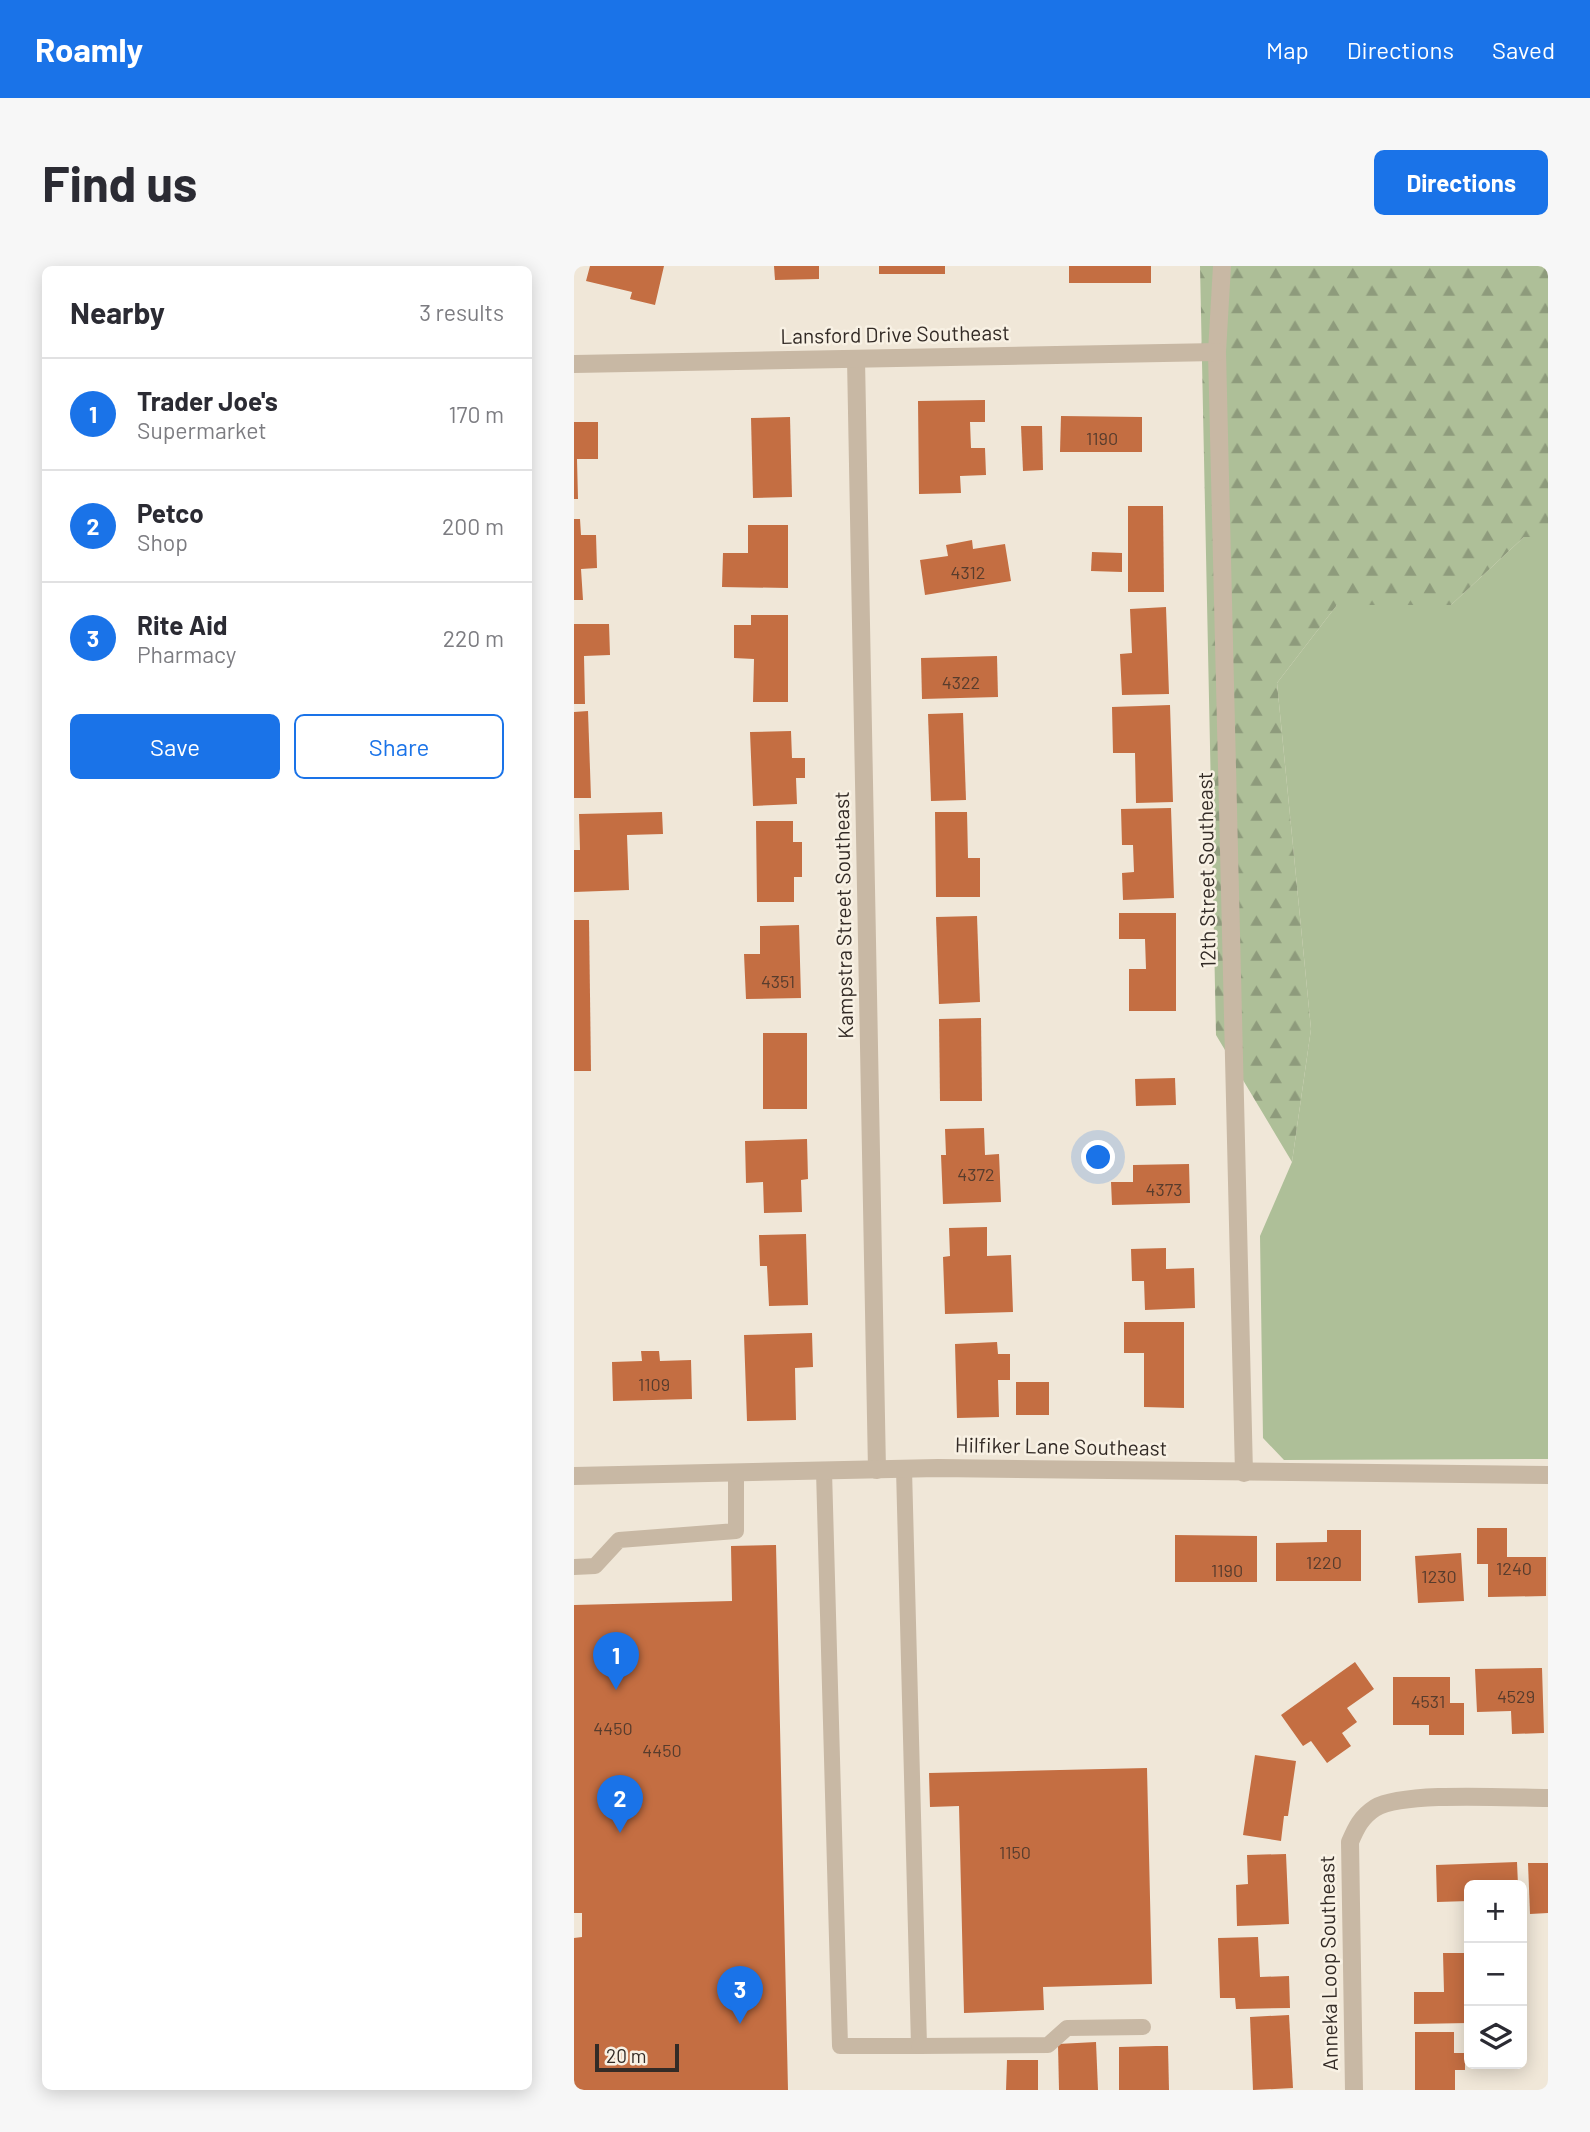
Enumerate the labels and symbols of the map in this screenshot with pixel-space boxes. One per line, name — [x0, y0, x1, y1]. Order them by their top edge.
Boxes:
street label: Lansford Drive Southeast — [780, 319, 1010, 348]
house number: 1190 — [1086, 427, 1118, 449]
house number: 4312 — [950, 561, 986, 583]
house number: 4322 — [942, 671, 980, 693]
street label: 12th Street Southeast — [1191, 772, 1220, 969]
street label: Kampstra Street Southeast — [828, 791, 857, 1039]
house number: 4351 — [761, 970, 795, 992]
your location — [1081, 1140, 1115, 1174]
house number: 4372 — [957, 1163, 995, 1185]
house number: 4373 — [1146, 1178, 1182, 1200]
house number: 1109 — [638, 1373, 670, 1395]
street label: Hilfiker Lane Southeast — [955, 1431, 1167, 1460]
house number: 1220 — [1306, 1551, 1342, 1573]
house number: 1240 — [1496, 1557, 1532, 1579]
house number: 1190 — [1211, 1559, 1243, 1581]
house number: 1230 — [1421, 1565, 1457, 1587]
pin: 1 — [593, 1632, 639, 1690]
house number: 4529 — [1497, 1685, 1535, 1707]
house number: 4531 — [1411, 1690, 1445, 1712]
house number: 4450 — [593, 1717, 633, 1739]
house number: 4450 — [642, 1739, 682, 1761]
pin: 2 — [597, 1775, 643, 1833]
house number: 1150 — [999, 1841, 1031, 1863]
street label: Anneka Loop Southeast — [1313, 1855, 1342, 2071]
pin: 3 — [717, 1966, 763, 2024]
scale bar — [595, 2041, 679, 2073]

